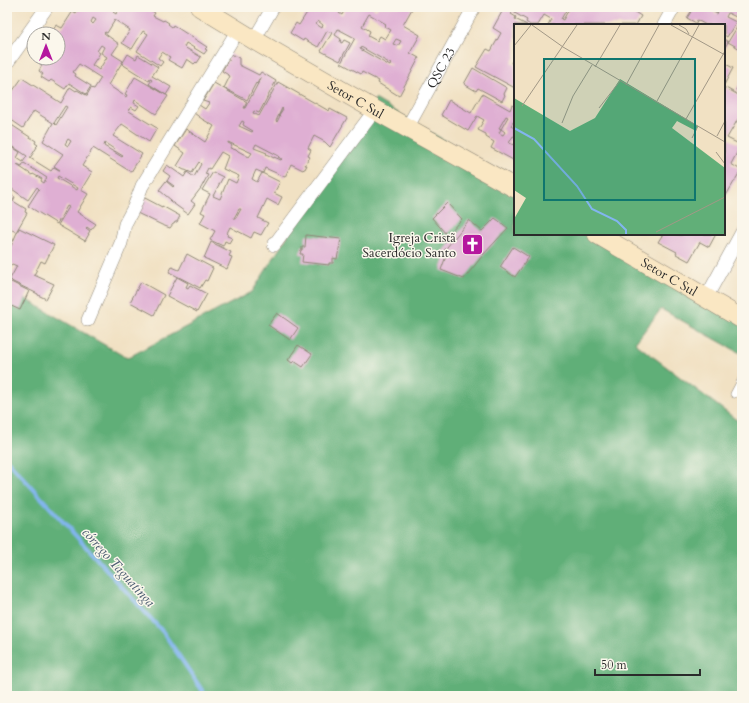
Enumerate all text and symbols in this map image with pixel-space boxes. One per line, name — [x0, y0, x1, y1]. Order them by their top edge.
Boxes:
inset map — [514, 24, 725, 235]
north arrow — [26, 26, 66, 66]
text: N — [41, 29, 51, 44]
street label: QSC 23 — [423, 44, 460, 92]
street label: Setor C Sul — [324, 76, 387, 123]
place label: Igreja Cristã Sacerdócio Santo — [363, 229, 456, 262]
church icon: Igreja Cristã Sacerdócio Santo — [459, 231, 485, 257]
street label: Setor C Sul — [638, 254, 701, 301]
water label: córrego Taguatinga — [78, 524, 159, 611]
scale bar — [595, 651, 700, 677]
text: 50 m — [601, 657, 628, 673]

